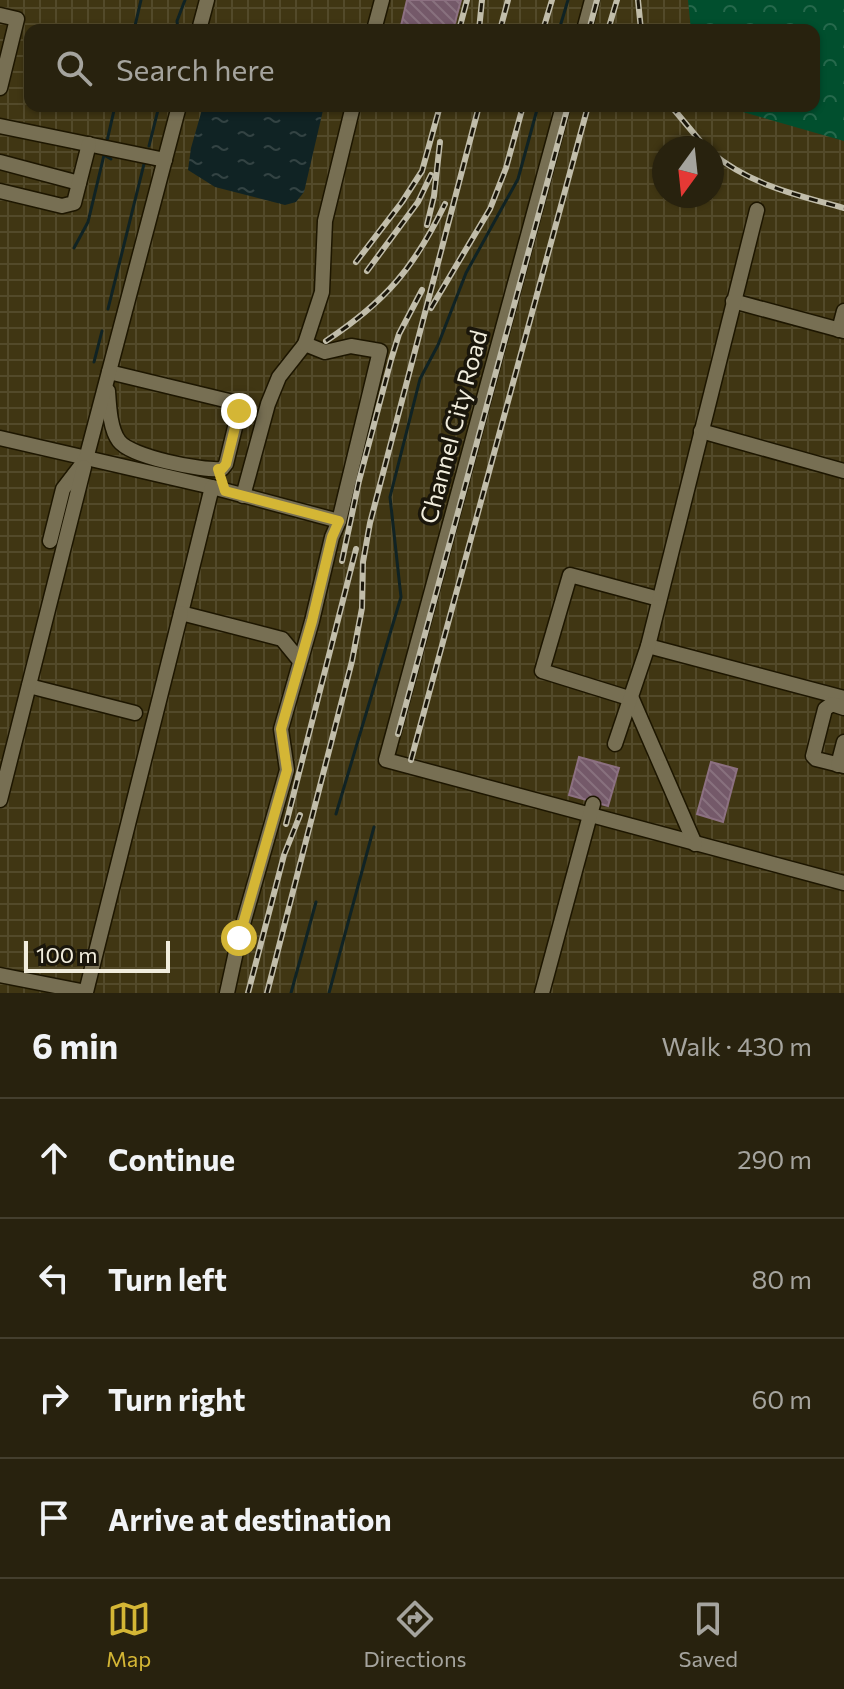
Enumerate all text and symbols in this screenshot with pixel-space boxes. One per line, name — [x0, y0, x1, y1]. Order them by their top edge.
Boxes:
search box — [24, 24, 820, 112]
icon: search — [52, 46, 96, 90]
text: Search here — [116, 50, 275, 87]
north arrow — [652, 136, 724, 208]
street label: Channel City Road — [413, 327, 492, 527]
route end — [221, 393, 257, 429]
route start — [221, 920, 257, 956]
scale bar — [24, 937, 170, 973]
text: 100 m — [36, 941, 98, 968]
text: 6 min — [32, 1024, 118, 1066]
text: Walk · 430 m — [661, 1030, 812, 1061]
icon: ahead — [32, 1136, 76, 1180]
text: Continue — [108, 1140, 235, 1177]
text: 290 m — [737, 1143, 812, 1174]
icon: left — [32, 1256, 76, 1300]
text: Turn left — [108, 1260, 227, 1297]
text: 80 m — [752, 1263, 812, 1294]
icon: right — [32, 1376, 76, 1420]
text: Turn right — [108, 1380, 245, 1417]
text: 60 m — [752, 1383, 812, 1414]
icon: arrive — [32, 1496, 76, 1540]
text: Arrive at destination — [108, 1500, 392, 1537]
tab: Map — [106, 1597, 151, 1672]
tab: Directions — [363, 1597, 467, 1672]
tab: Saved — [679, 1597, 738, 1672]

